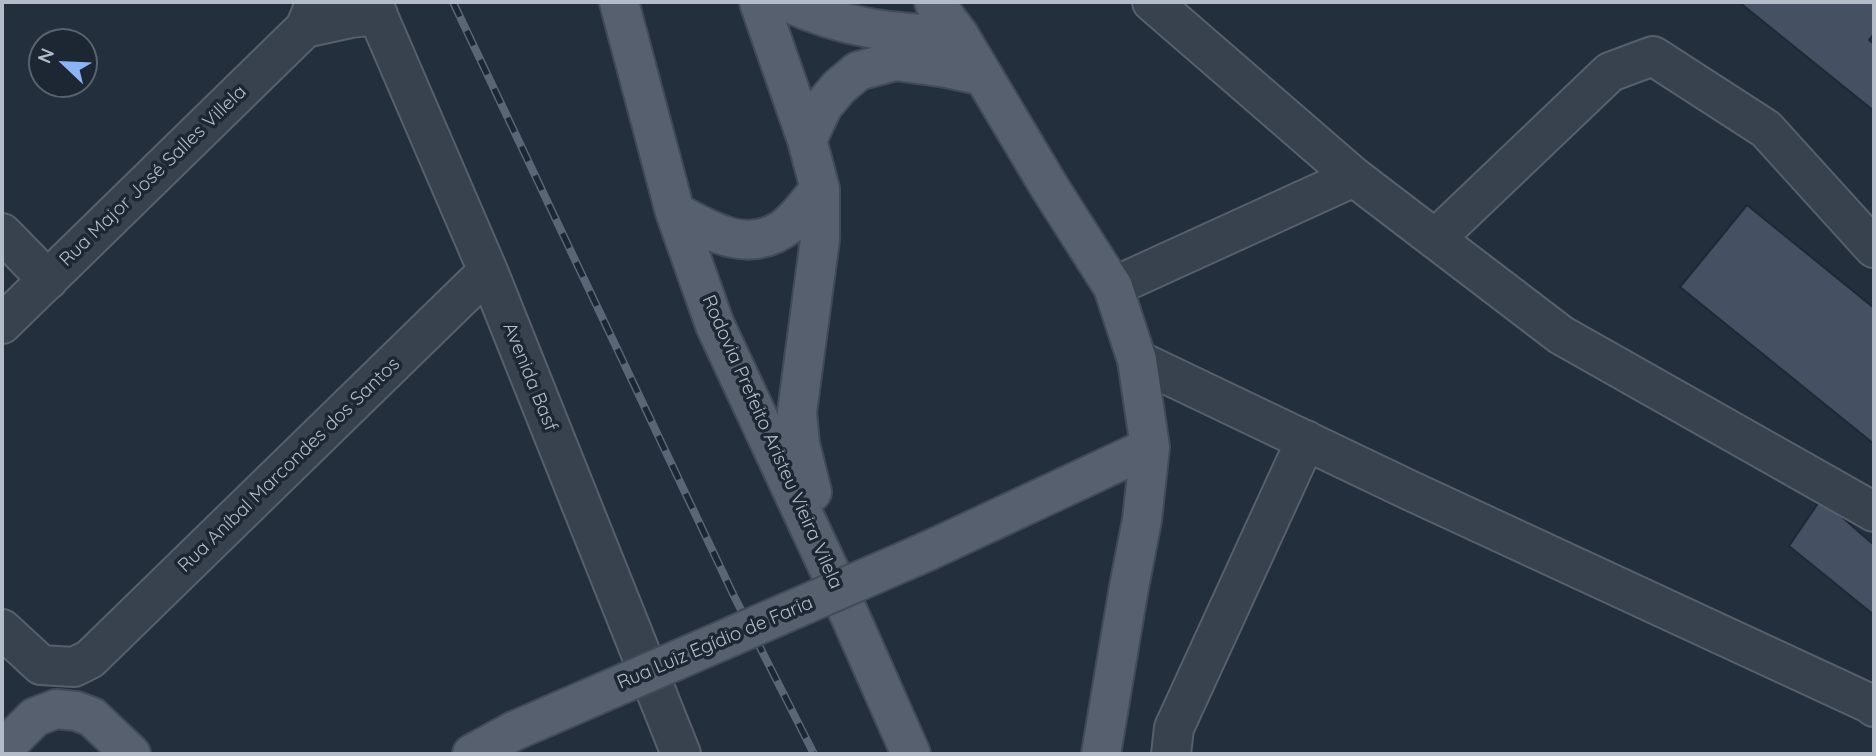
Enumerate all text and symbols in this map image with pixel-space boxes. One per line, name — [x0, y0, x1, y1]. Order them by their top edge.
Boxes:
north arrow — [28, 28, 98, 98]
text: N — [32, 44, 59, 67]
street label: Rua Major José Salles Villela — [55, 81, 251, 271]
street label: Rodovia Prefeito Aristeu Vieira Vilela — [697, 292, 847, 592]
street label: Avenida Basf — [498, 319, 562, 435]
street label: Rua Aníbal Marcondes dos Santos — [173, 353, 405, 577]
street label: Rua Luiz Egídio de Faria — [614, 591, 816, 695]

